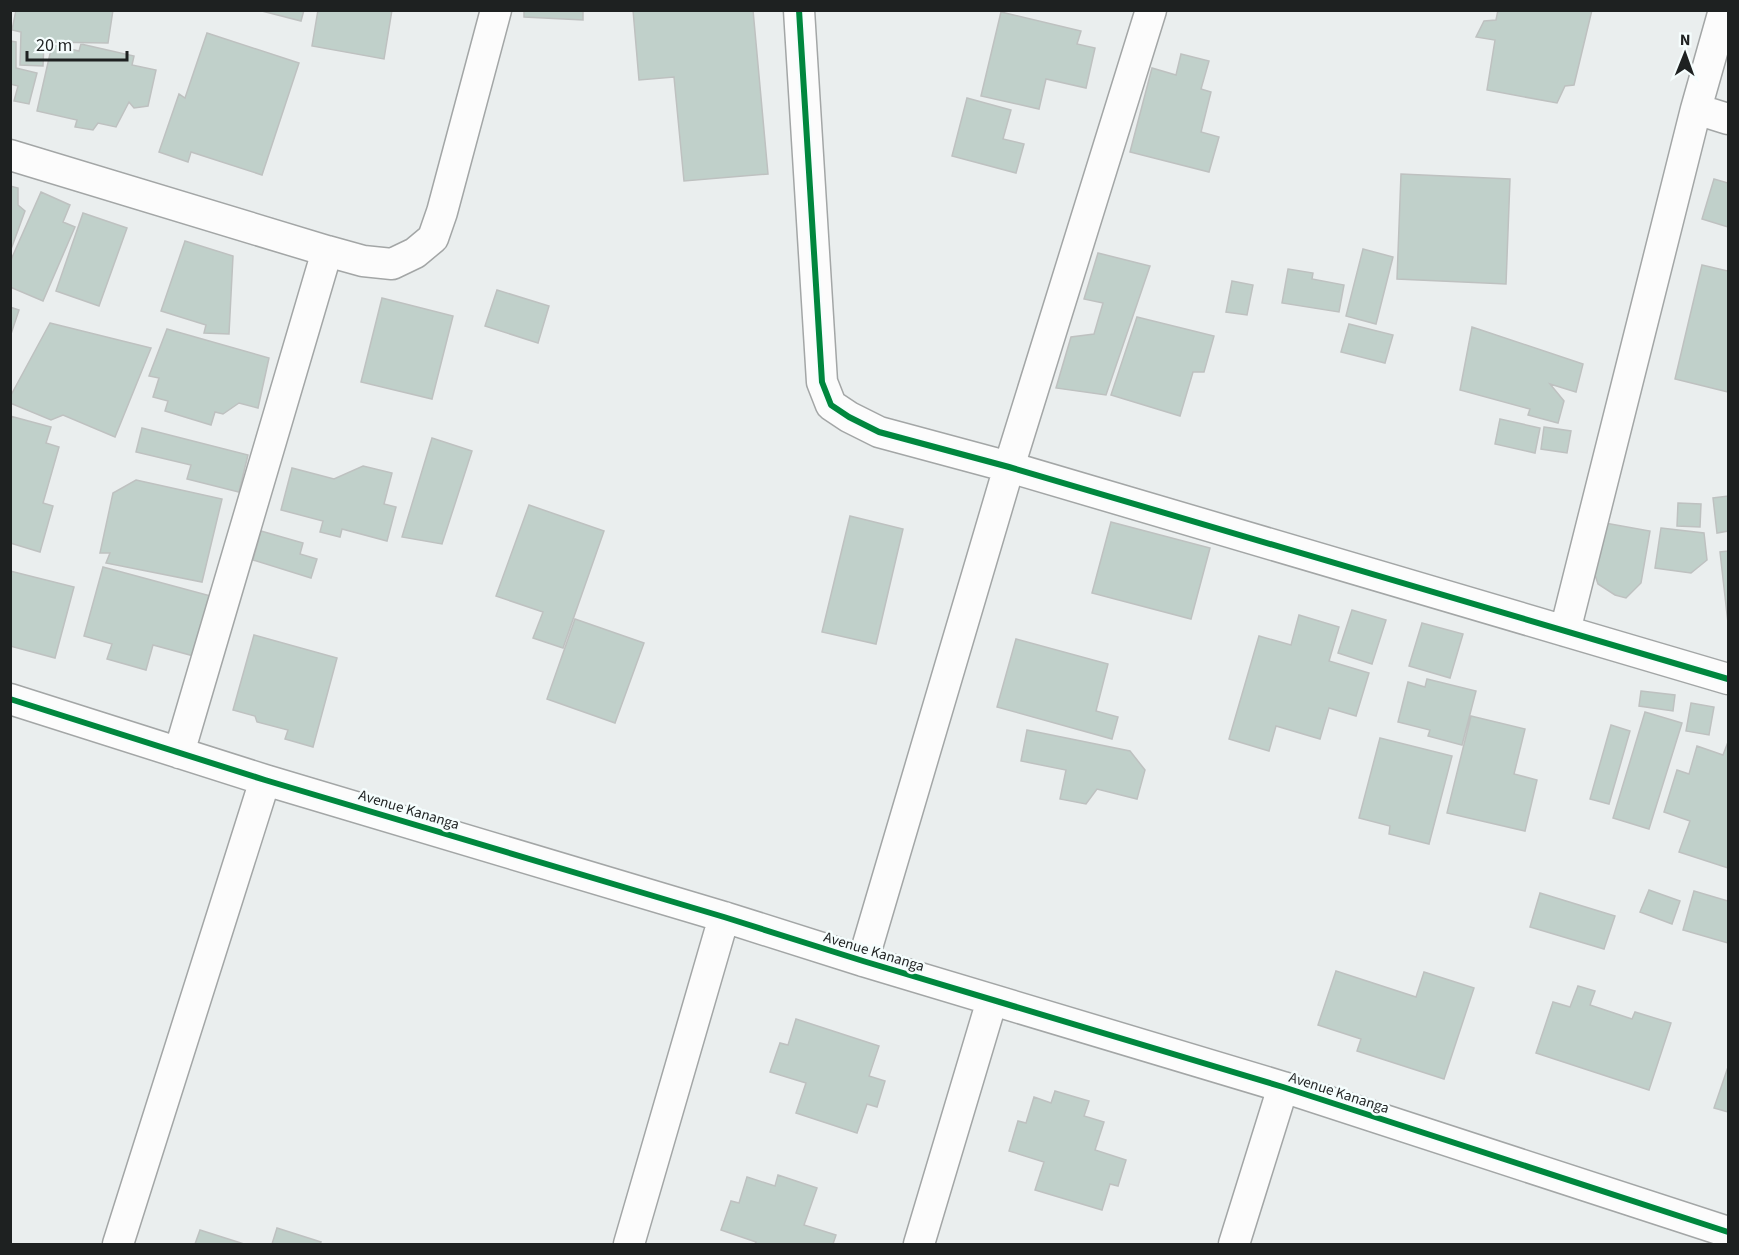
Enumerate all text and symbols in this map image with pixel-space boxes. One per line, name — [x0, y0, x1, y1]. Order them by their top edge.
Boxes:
scale bar — [27, 24, 128, 62]
north arrow — [1655, 24, 1715, 84]
text: N — [1680, 29, 1691, 51]
text: 20 m — [36, 33, 72, 58]
street label: Avenue Kananga — [356, 785, 462, 835]
street label: Avenue Kananga — [821, 927, 927, 977]
street label: Avenue Kananga — [1286, 1067, 1392, 1119]

